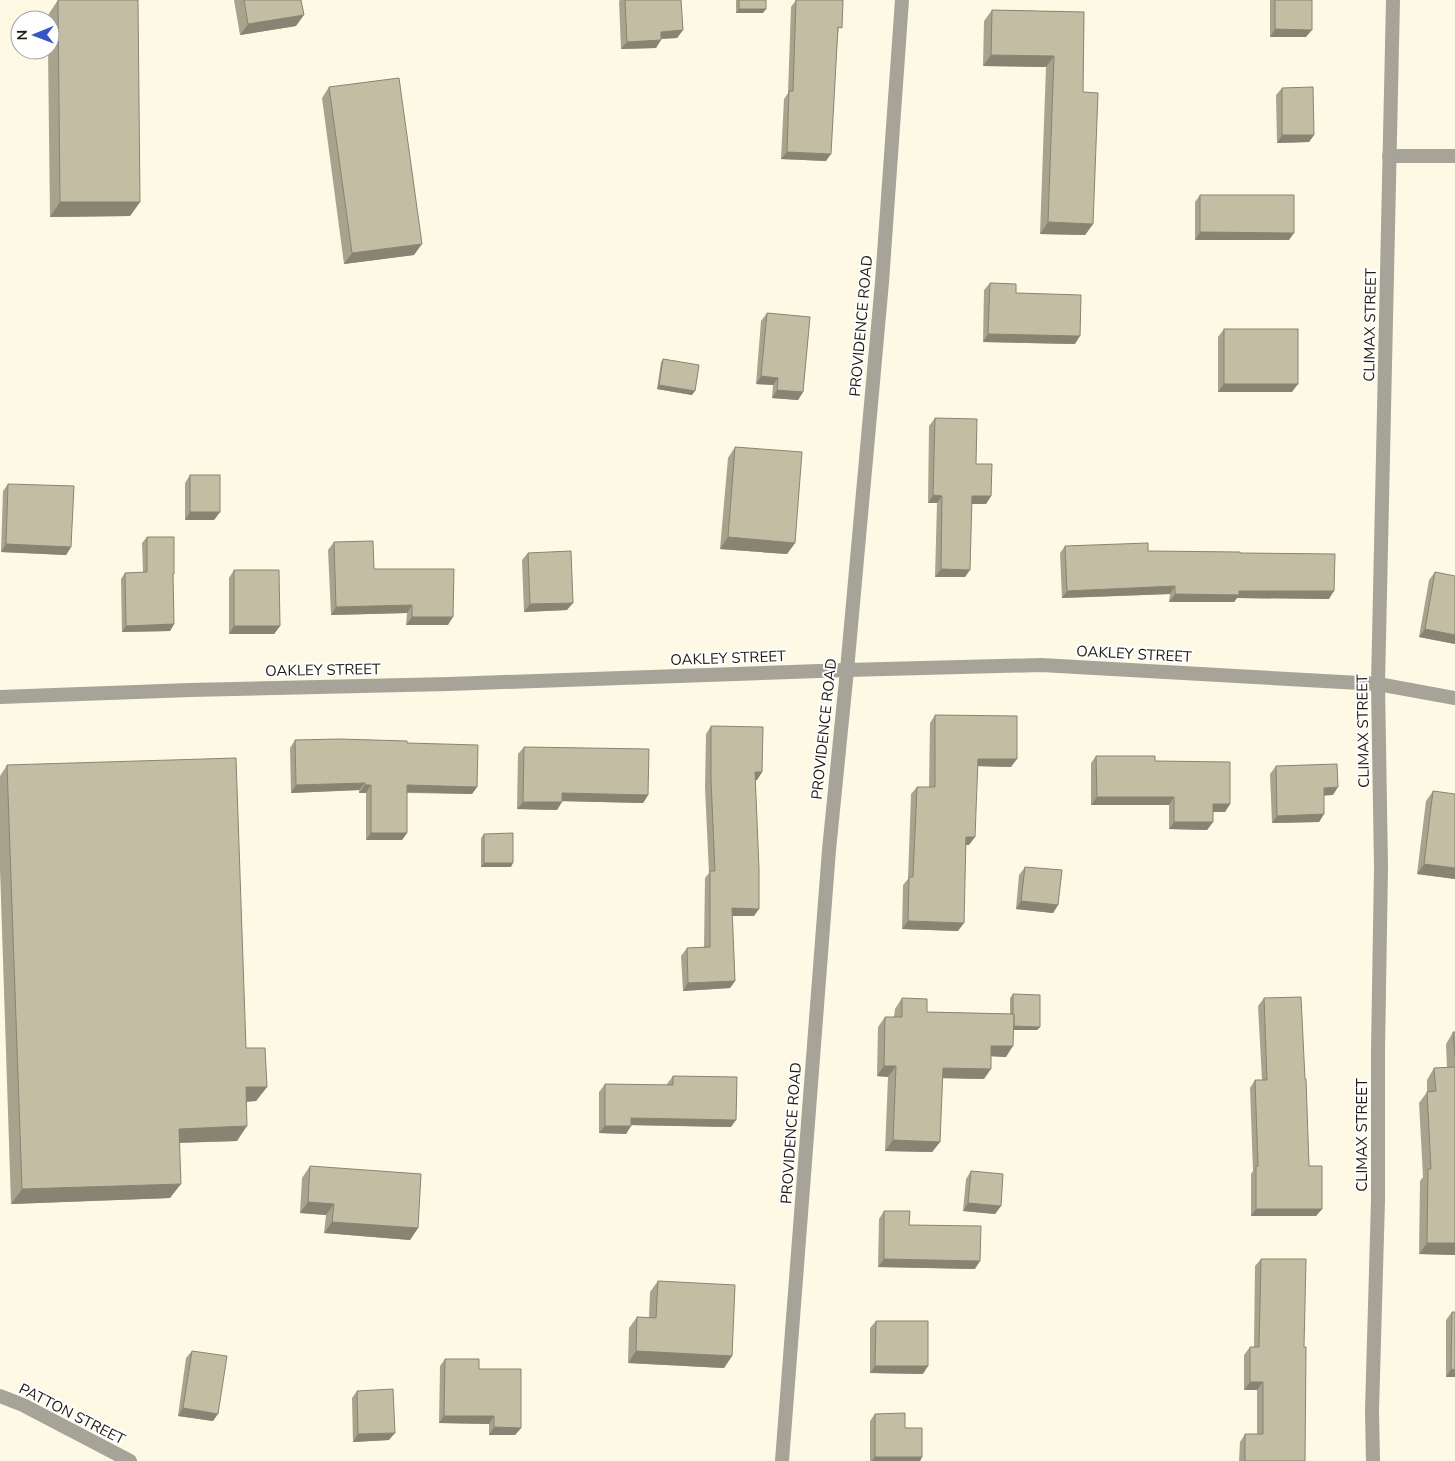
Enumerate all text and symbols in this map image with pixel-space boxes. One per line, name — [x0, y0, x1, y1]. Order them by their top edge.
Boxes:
north arrow — [10, 10, 60, 60]
text: N — [13, 30, 32, 41]
street label: PROVIDENCE ROAD — [845, 254, 877, 398]
street label: CLIMAX STREET — [1359, 268, 1381, 382]
street label: OAKLEY STREET — [1076, 641, 1192, 667]
street label: OAKLEY STREET — [670, 646, 786, 670]
street label: PROVIDENCE ROAD — [807, 657, 841, 801]
street label: OAKLEY STREET — [265, 659, 381, 681]
street label: CLIMAX STREET — [1352, 674, 1374, 788]
street label: PROVIDENCE ROAD — [776, 1062, 806, 1204]
street label: CLIMAX STREET — [1352, 1078, 1372, 1192]
street label: PATTON STREET — [15, 1379, 129, 1449]

